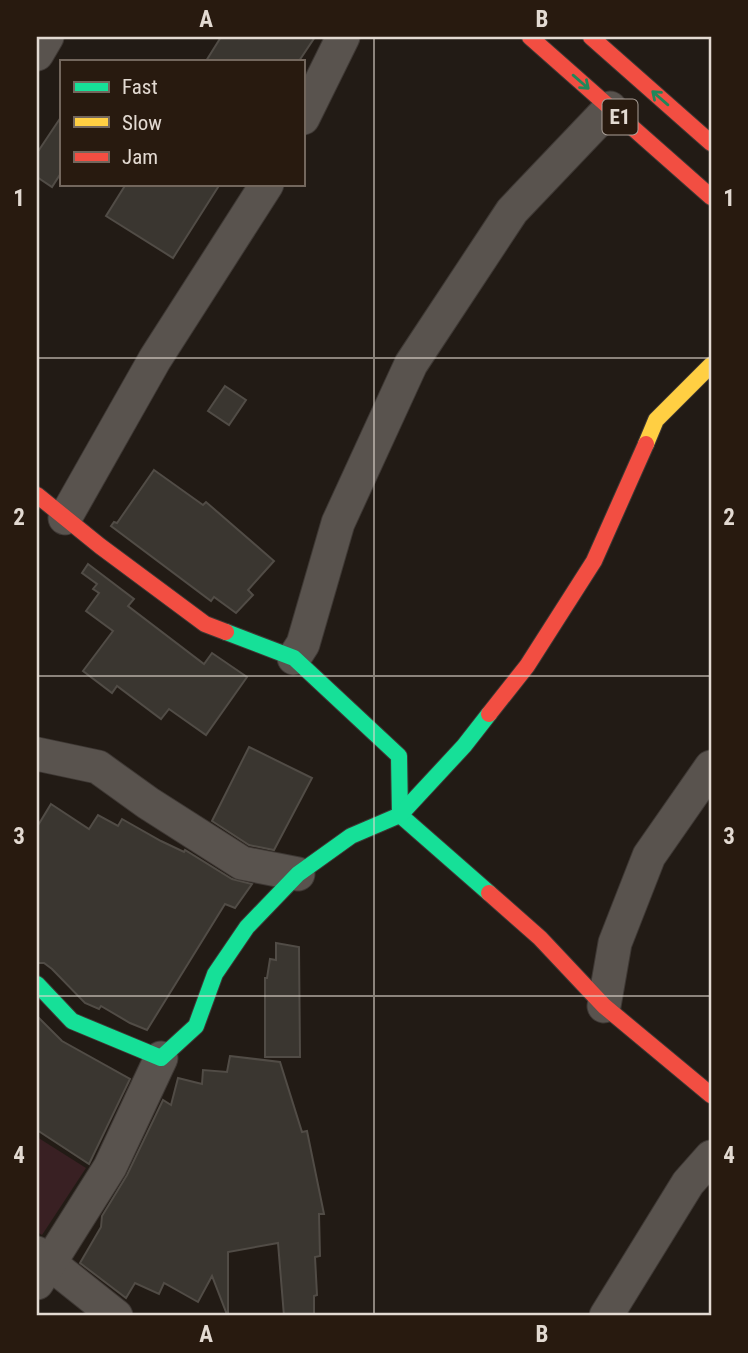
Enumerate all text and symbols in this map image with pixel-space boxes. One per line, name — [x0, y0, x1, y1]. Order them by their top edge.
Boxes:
text: A — [199, 6, 213, 33]
text: B — [536, 6, 548, 33]
legend — [60, 60, 304, 186]
one-way arrow — [572, 74, 590, 90]
text: Fast — [122, 75, 158, 99]
one-way arrow — [651, 90, 669, 106]
road number: E1 — [602, 100, 638, 134]
text: Slow — [122, 111, 162, 135]
text: Jam — [122, 145, 158, 169]
text: 1 — [13, 185, 25, 212]
text: 1 — [723, 185, 735, 212]
text: 2 — [13, 504, 25, 531]
text: 2 — [723, 504, 735, 531]
text: 3 — [13, 823, 25, 850]
text: 3 — [723, 823, 735, 850]
text: 4 — [13, 1142, 25, 1169]
text: 4 — [723, 1142, 735, 1169]
text: A — [199, 1321, 213, 1348]
text: B — [536, 1321, 548, 1348]

